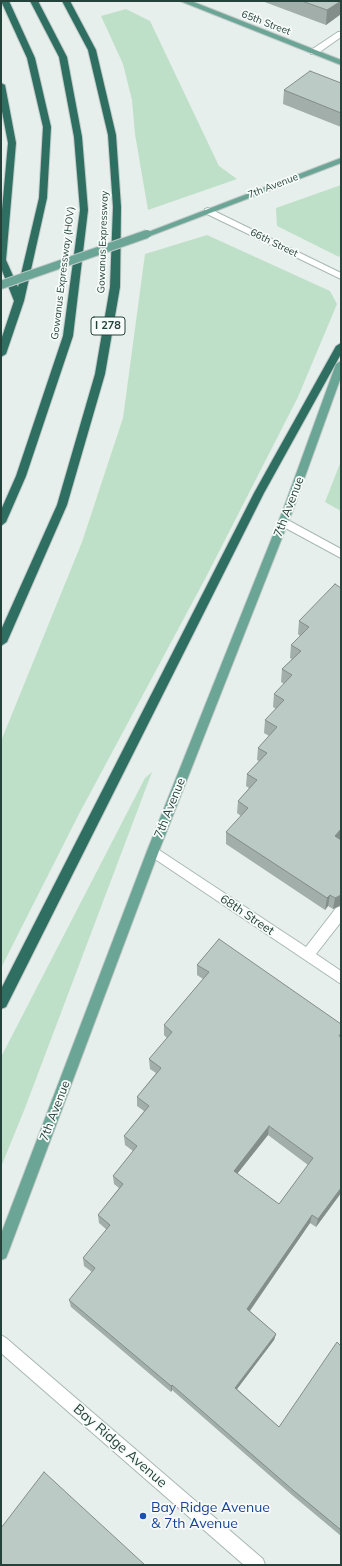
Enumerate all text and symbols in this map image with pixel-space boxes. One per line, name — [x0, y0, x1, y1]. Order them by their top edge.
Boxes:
street label: 65th Street — [240, 8, 292, 38]
street label: 7th Avenue — [246, 171, 300, 201]
street label: Gowanus Expressway — [95, 191, 111, 293]
street label: Gowanus Expressway (HOV) — [49, 206, 77, 340]
street label: 66th Street — [248, 226, 300, 260]
road number: I 278 — [91, 317, 125, 335]
street label: 7th Avenue — [271, 475, 307, 539]
street label: 7th Avenue — [151, 776, 189, 840]
street label: 68th Street — [217, 892, 277, 938]
street label: 7th Avenue — [37, 1079, 73, 1143]
street label: Bay Ridge Avenue — [70, 1401, 170, 1491]
place label: Bay Ridge Avenue & 7th Avenue — [151, 1500, 270, 1532]
marker: Bay Ridge Avenue & 7th Avenue — [138, 1511, 148, 1521]

